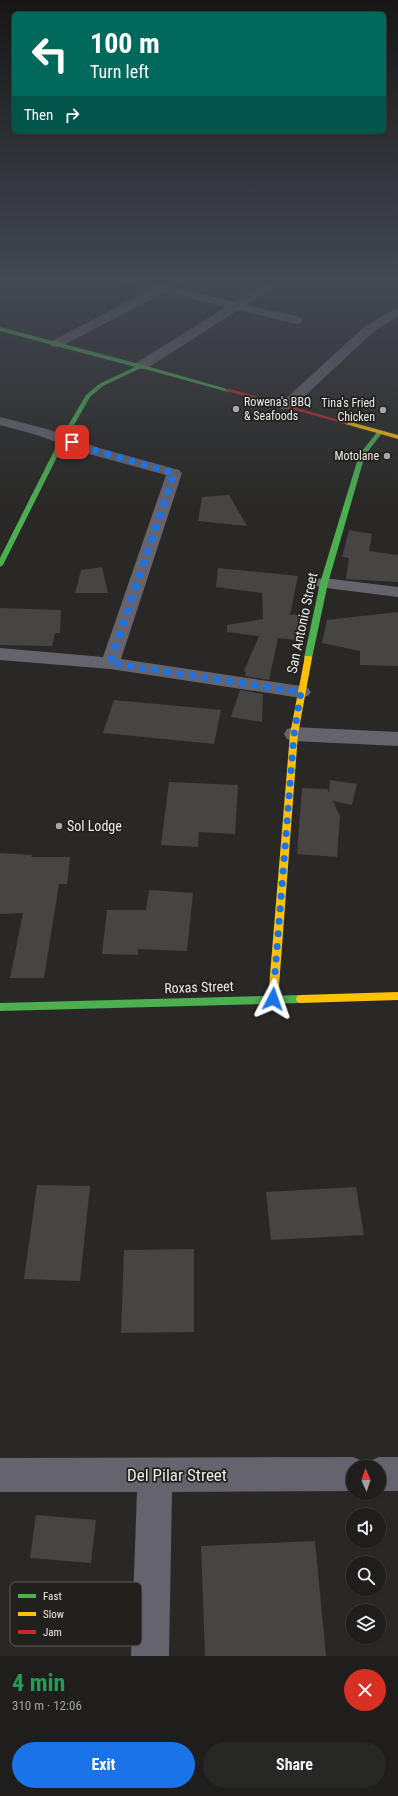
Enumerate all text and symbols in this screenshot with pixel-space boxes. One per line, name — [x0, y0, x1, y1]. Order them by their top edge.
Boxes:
text: 100 m — [90, 27, 160, 60]
icon: left — [24, 28, 76, 80]
text: Turn left — [90, 61, 149, 82]
icon: right — [61, 104, 83, 126]
text: Then — [24, 106, 53, 124]
place label: Rowena's BBQ & Seafoods — [244, 395, 311, 423]
place label: Tina's Fried Chicken — [321, 396, 375, 424]
marker: Rowena's BBQ & Seafoods — [231, 404, 241, 414]
marker: Tina's Fried Chicken — [378, 405, 388, 415]
pin — [55, 425, 89, 459]
icon: arrive — [61, 431, 83, 453]
place label: Motolane — [335, 449, 379, 463]
marker: Motolane — [382, 451, 392, 461]
street label: San Antonio Street — [283, 571, 321, 675]
place label: Sol Lodge — [67, 818, 122, 834]
marker: Sol Lodge — [54, 821, 64, 831]
street label: Roxas Street — [164, 978, 234, 996]
position arrow — [252, 978, 294, 1020]
north arrow — [346, 1460, 386, 1500]
map controls — [346, 1460, 386, 1644]
street label: Del Pilar Street — [127, 1465, 227, 1485]
button: sound — [346, 1508, 386, 1548]
button: search — [346, 1556, 386, 1596]
legend — [10, 1582, 142, 1646]
text: Fast — [43, 1590, 62, 1603]
button: layers — [346, 1604, 386, 1644]
text: Slow — [43, 1608, 64, 1621]
text: Jam — [43, 1626, 62, 1639]
text: 4 min — [12, 1669, 65, 1697]
button: close — [344, 1669, 386, 1711]
text: 310 m · 12:06 — [12, 1698, 82, 1713]
button: Exit — [12, 1742, 195, 1788]
button: Share — [203, 1742, 386, 1788]

